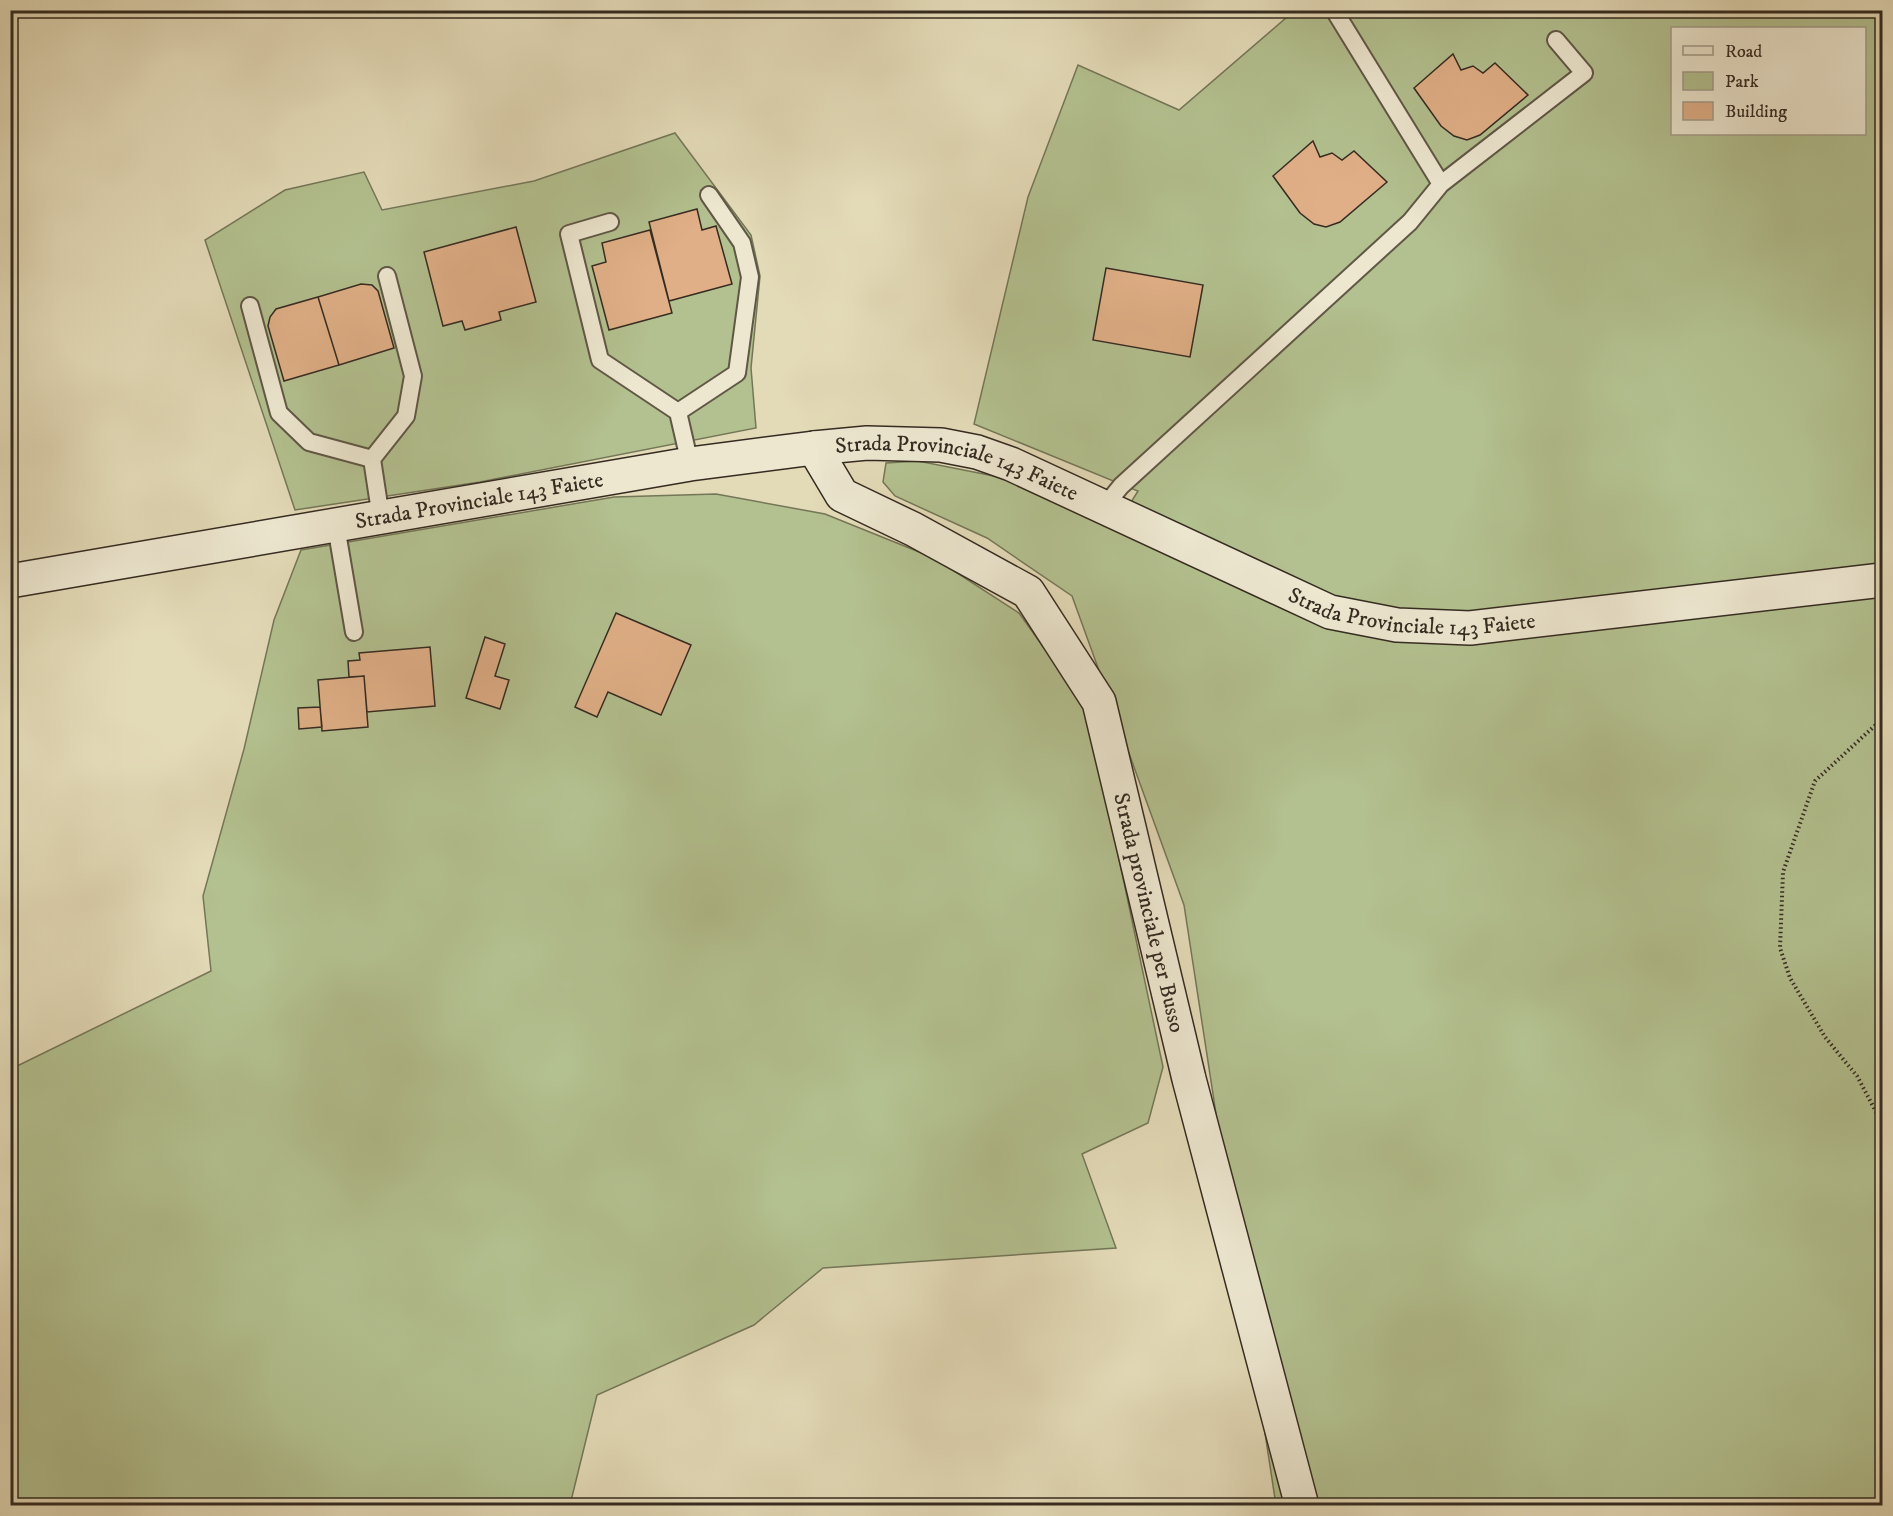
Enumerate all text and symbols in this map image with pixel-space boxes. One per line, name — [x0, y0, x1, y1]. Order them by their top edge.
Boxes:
legend — [1671, 27, 1866, 135]
text: Road — [1725, 41, 1762, 63]
text: Park — [1725, 71, 1759, 93]
text: Building — [1725, 101, 1787, 123]
street label: Strada Provinciale 143 Faiete — [834, 429, 1083, 507]
street label: Strada Provinciale 143 Faiete — [353, 466, 605, 535]
street label: Strada Provinciale 143 Faiete — [1284, 581, 1537, 642]
street label: Strada provinciale per Busso — [1108, 790, 1191, 1035]

